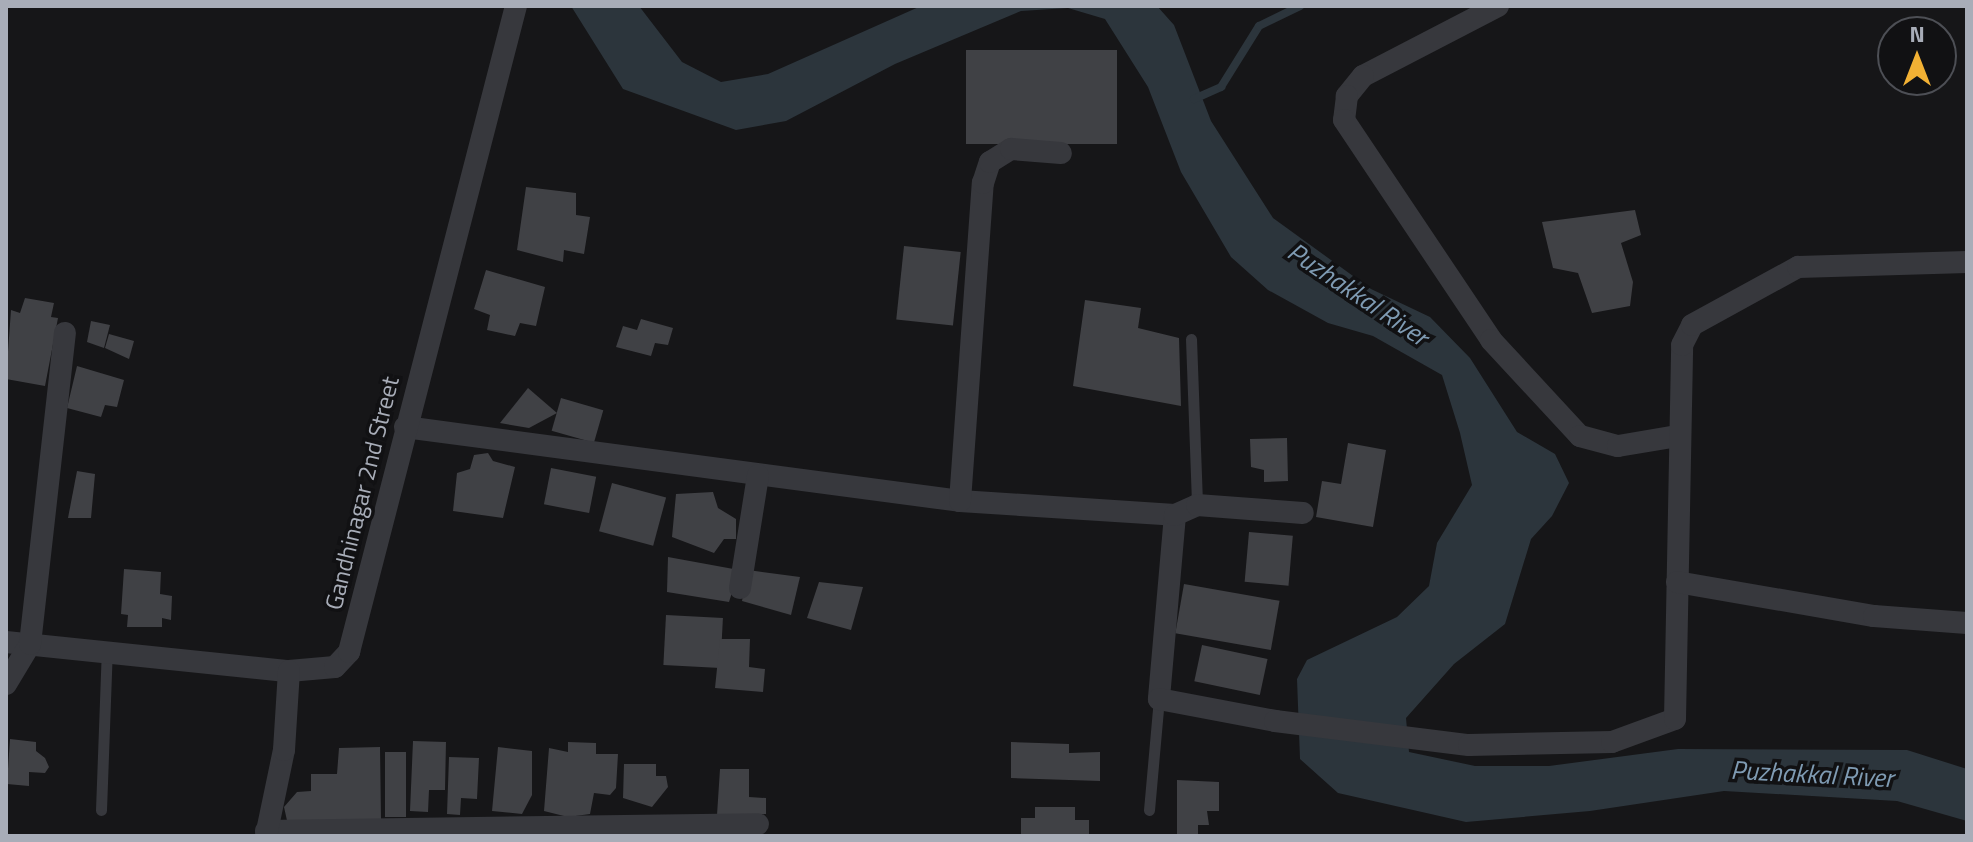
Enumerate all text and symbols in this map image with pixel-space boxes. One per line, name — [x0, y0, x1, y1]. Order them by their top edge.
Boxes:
north arrow — [1877, 16, 1957, 96]
text: N — [1909, 17, 1925, 51]
water label: Puzhakkal River — [1282, 236, 1434, 352]
street label: Gandhinagar 2nd Street — [319, 373, 405, 613]
water label: Puzhakkal River — [1730, 754, 1894, 794]

